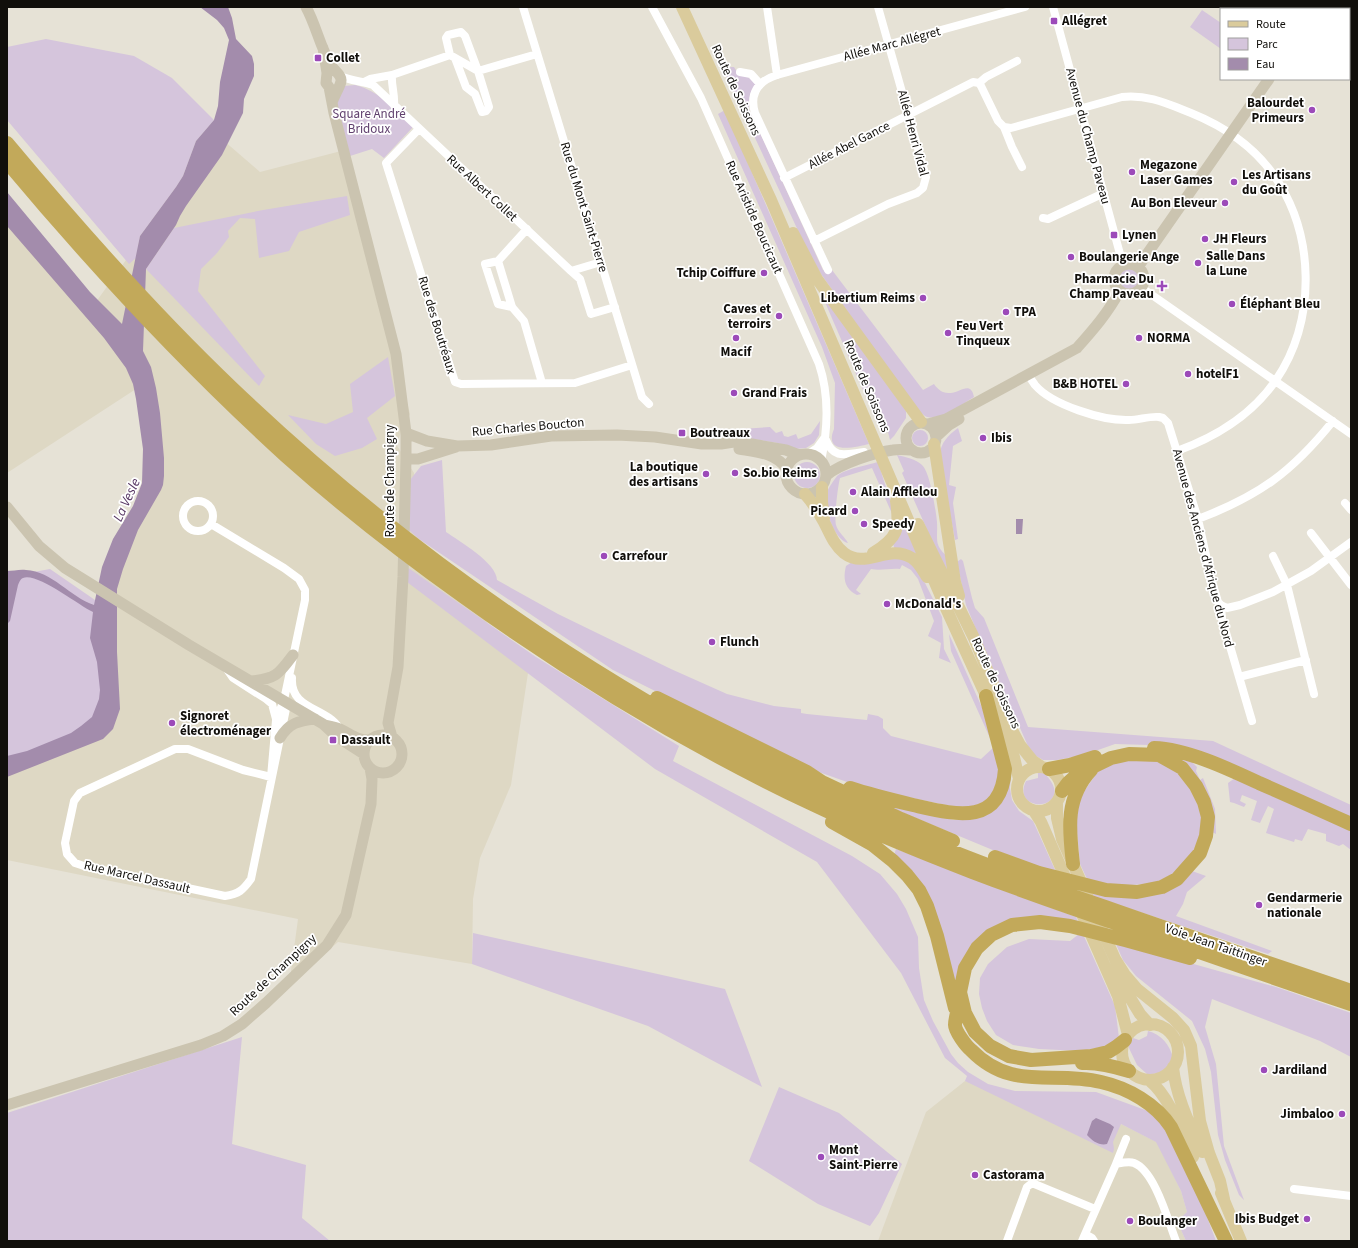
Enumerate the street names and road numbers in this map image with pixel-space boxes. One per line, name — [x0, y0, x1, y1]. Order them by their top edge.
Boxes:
street label: Allée Marc Allégret — [841, 22, 943, 66]
street label: Route de Soissons — [707, 42, 765, 139]
street label: Avenue du Champ Paveau — [1061, 66, 1115, 206]
street label: Allée Henri Vidal — [893, 88, 933, 178]
street label: Allée Abel Gance — [805, 117, 893, 173]
street label: Rue du Mont Saint-Pierre — [556, 140, 612, 274]
street label: Rue Albert Collet — [443, 150, 522, 226]
street label: Rue Aristide Boucicaut — [721, 158, 787, 277]
street label: Rue des Boutréaux — [414, 274, 460, 376]
street label: Route de Soissons — [839, 337, 895, 435]
street label: Rue Charles Boucton — [471, 413, 585, 441]
street label: Route de Champigny — [381, 425, 399, 537]
street label: Avenue des Anciens d'Afrique du Nord — [1168, 447, 1238, 649]
street label: Route de Soissons — [967, 635, 1025, 732]
street label: Rue Marcel Dassault — [82, 856, 193, 898]
street label: Voie Jean Taittinger — [1163, 919, 1270, 971]
street label: Route de Champigny — [226, 930, 320, 1020]

